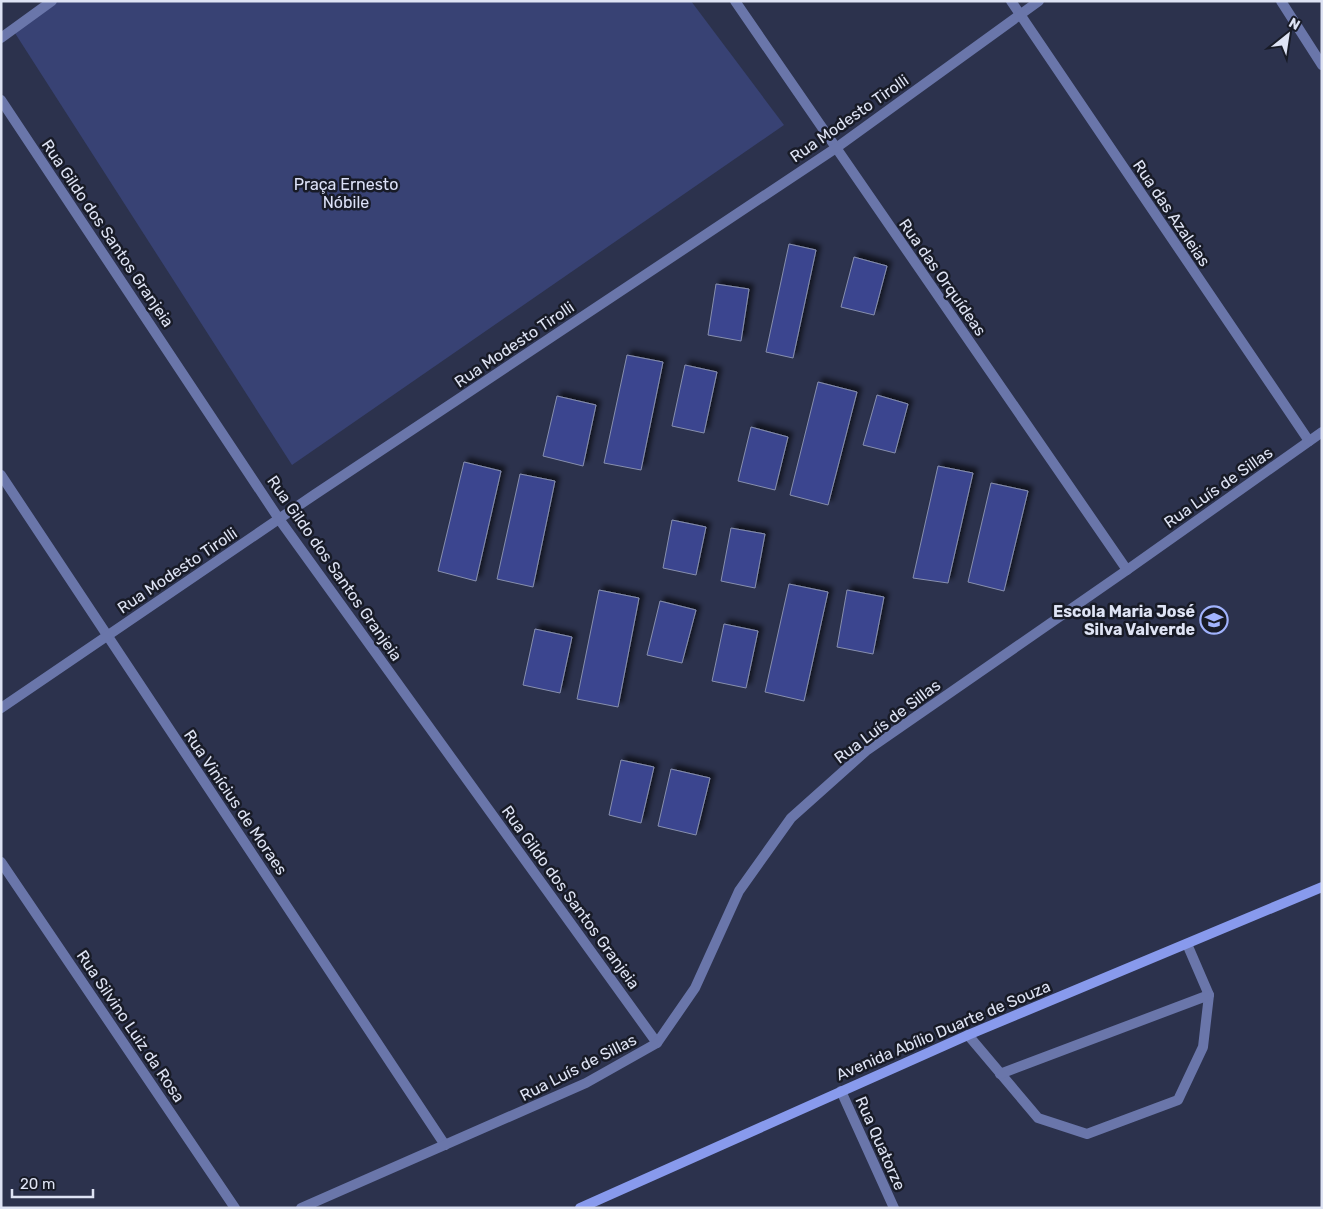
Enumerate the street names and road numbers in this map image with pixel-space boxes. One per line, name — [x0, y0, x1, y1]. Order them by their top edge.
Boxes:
street label: Rua Modesto Tirolli — [786, 70, 912, 166]
street label: Rua Gildo dos Santos Granjeia — [38, 136, 178, 331]
street label: Rua das Azaleias — [1129, 156, 1214, 270]
street label: Rua das Orquídeas — [895, 215, 990, 339]
street label: Rua Modesto Tirolli — [451, 297, 578, 391]
street label: Rua Luís de Sillas — [1160, 443, 1276, 532]
street label: Rua Gildo dos Santos Granjeia — [263, 472, 406, 665]
street label: Rua Modesto Tirolli — [114, 523, 241, 617]
street label: Rua Luís de Sillas — [830, 675, 944, 768]
street label: Rua Vinícius de Moraes — [180, 726, 291, 878]
street label: Rua Gildo dos Santos Granjeia — [498, 802, 644, 993]
street label: Rua Silvino Luiz da Rosa — [73, 947, 189, 1106]
street label: Avenida Abílio Duarte de Souza — [833, 977, 1053, 1084]
street label: Rua Luís de Sillas — [517, 1030, 640, 1105]
street label: Rua Quatorze — [851, 1093, 910, 1193]

